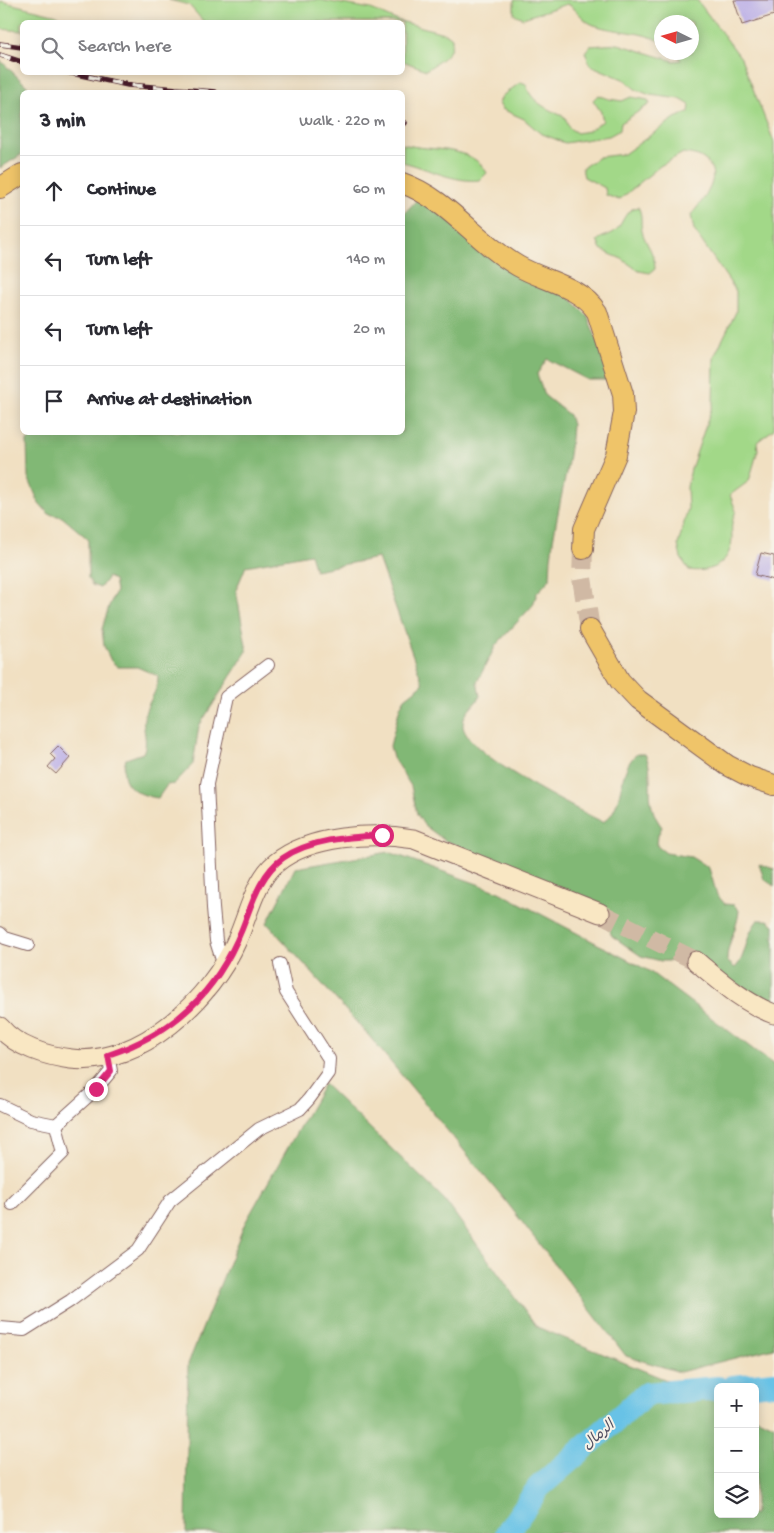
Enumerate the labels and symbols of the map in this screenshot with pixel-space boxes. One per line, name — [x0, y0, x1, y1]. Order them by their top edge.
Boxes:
north arrow — [654, 15, 699, 60]
route start — [371, 824, 394, 847]
route end — [85, 1078, 108, 1101]
water label: الرمال — [579, 1416, 620, 1455]

